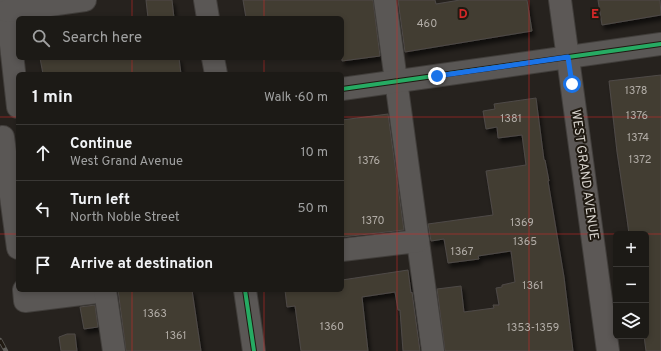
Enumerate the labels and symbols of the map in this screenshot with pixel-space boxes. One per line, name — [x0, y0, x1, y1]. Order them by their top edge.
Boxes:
text: D — [458, 7, 468, 23]
text: E — [591, 7, 599, 23]
house number: 460 — [417, 17, 437, 31]
route end — [428, 67, 446, 85]
route start — [563, 75, 581, 93]
house number: 1378 — [625, 84, 647, 98]
street label: WEST GRAND AVENUE — [567, 109, 601, 241]
house number: 1376 — [626, 109, 648, 123]
house number: 1381 — [500, 112, 522, 126]
house number: 1374 — [627, 131, 649, 145]
house number: 1372 — [629, 153, 651, 167]
house number: 1376 — [358, 154, 380, 168]
house number: 1370 — [361, 214, 385, 228]
house number: 1369 — [510, 216, 534, 230]
house number: 1365 — [513, 235, 537, 249]
house number: 1367 — [451, 245, 474, 259]
house number: 1361 — [522, 279, 544, 293]
house number: 1363 — [143, 307, 167, 321]
house number: 1360 — [320, 320, 344, 334]
house number: 1353-1359 — [507, 321, 559, 335]
house number: 1361 — [165, 329, 187, 343]

